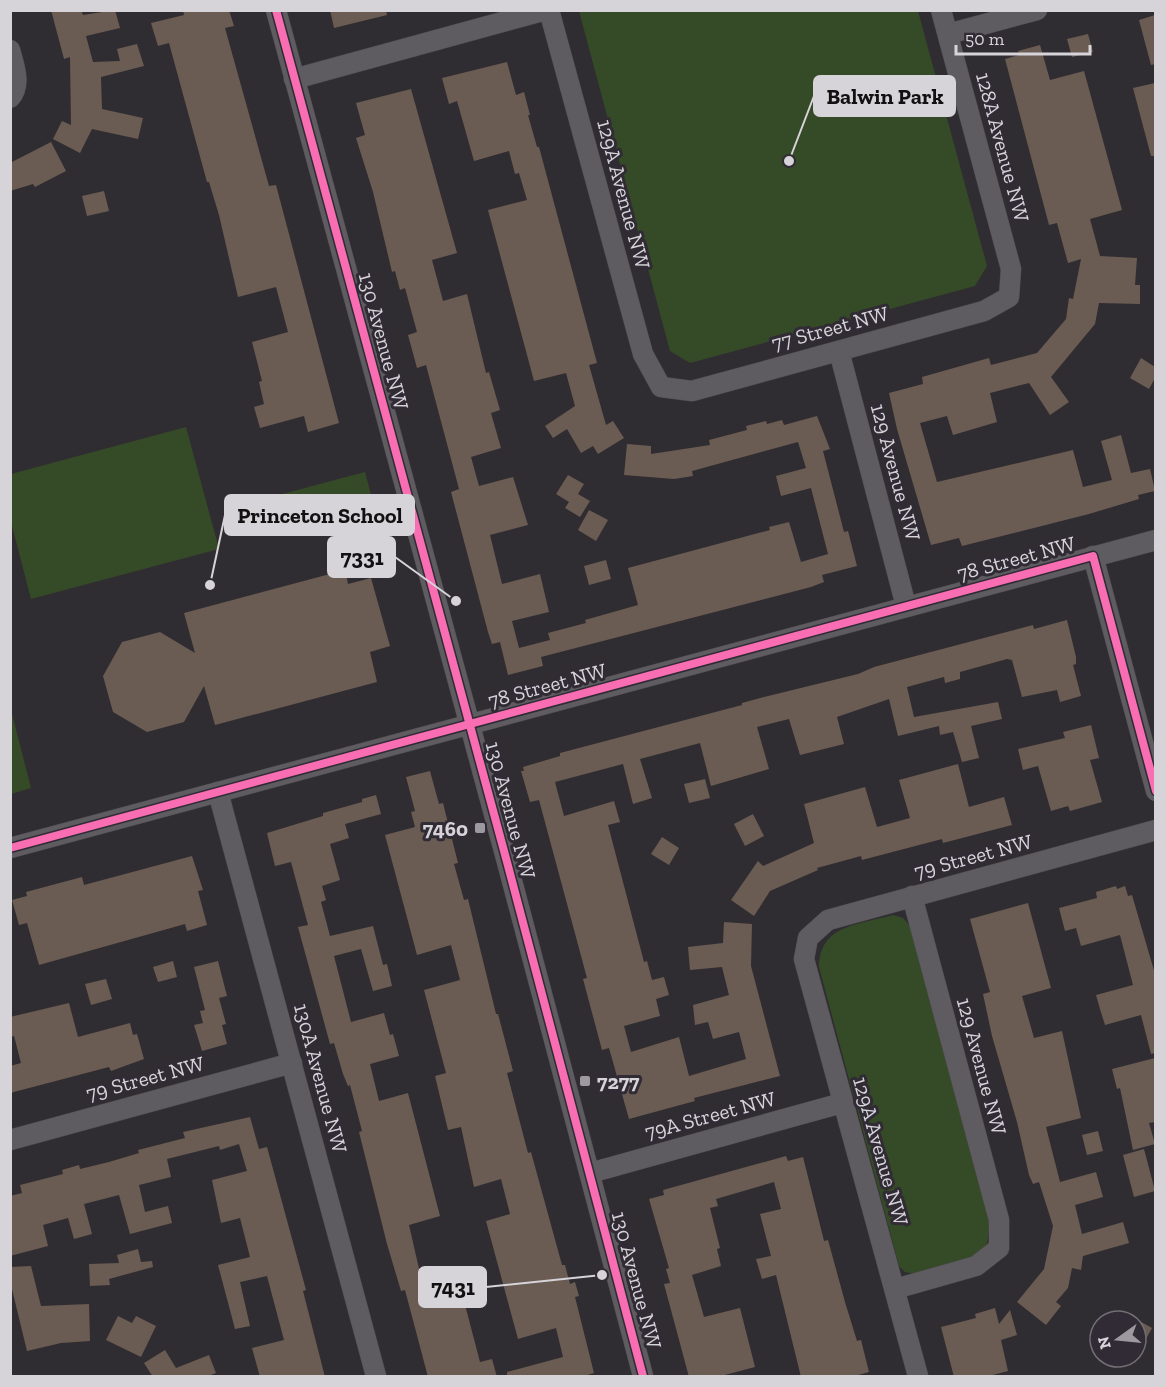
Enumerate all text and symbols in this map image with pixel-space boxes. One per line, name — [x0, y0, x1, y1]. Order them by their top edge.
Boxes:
scale bar — [956, 18, 1090, 56]
text: 50 m — [965, 28, 1005, 50]
street label: 128A Avenue NW — [971, 70, 1035, 225]
callout: Balwin Park — [814, 76, 955, 116]
text: Balwin Park — [826, 83, 944, 110]
street label: 129A Avenue NW — [592, 117, 656, 272]
street label: 130 Avenue NW — [354, 270, 414, 413]
street label: 77 Street NW — [769, 300, 891, 356]
street label: 129 Avenue NW — [866, 401, 926, 544]
callout: Princeton School — [225, 495, 414, 535]
text: Princeton School — [237, 502, 403, 529]
street label: 78 Street NW — [954, 530, 1078, 586]
callout: 7331 — [328, 537, 395, 577]
text: 7331 — [340, 544, 384, 571]
street label: 78 Street NW — [485, 657, 609, 713]
street label: 130 Avenue NW — [481, 739, 541, 882]
place label: 7460 — [423, 816, 468, 841]
marker: 7460 — [473, 821, 487, 835]
street label: 79 Street NW — [911, 828, 1035, 884]
street label: 129 Avenue NW — [952, 995, 1012, 1138]
street label: 130A Avenue NW — [289, 1001, 353, 1156]
street label: 79 Street NW — [83, 1050, 207, 1106]
place label: 7277 — [597, 1069, 640, 1094]
marker: 7277 — [578, 1074, 592, 1088]
street label: 129A Avenue NW — [848, 1074, 914, 1229]
street label: 79A Street NW — [642, 1085, 778, 1144]
street label: 130 Avenue NW — [607, 1209, 667, 1352]
callout: 7431 — [419, 1267, 486, 1307]
text: 7431 — [431, 1274, 475, 1301]
north arrow — [1088, 1309, 1148, 1369]
text: N — [1093, 1334, 1115, 1351]

